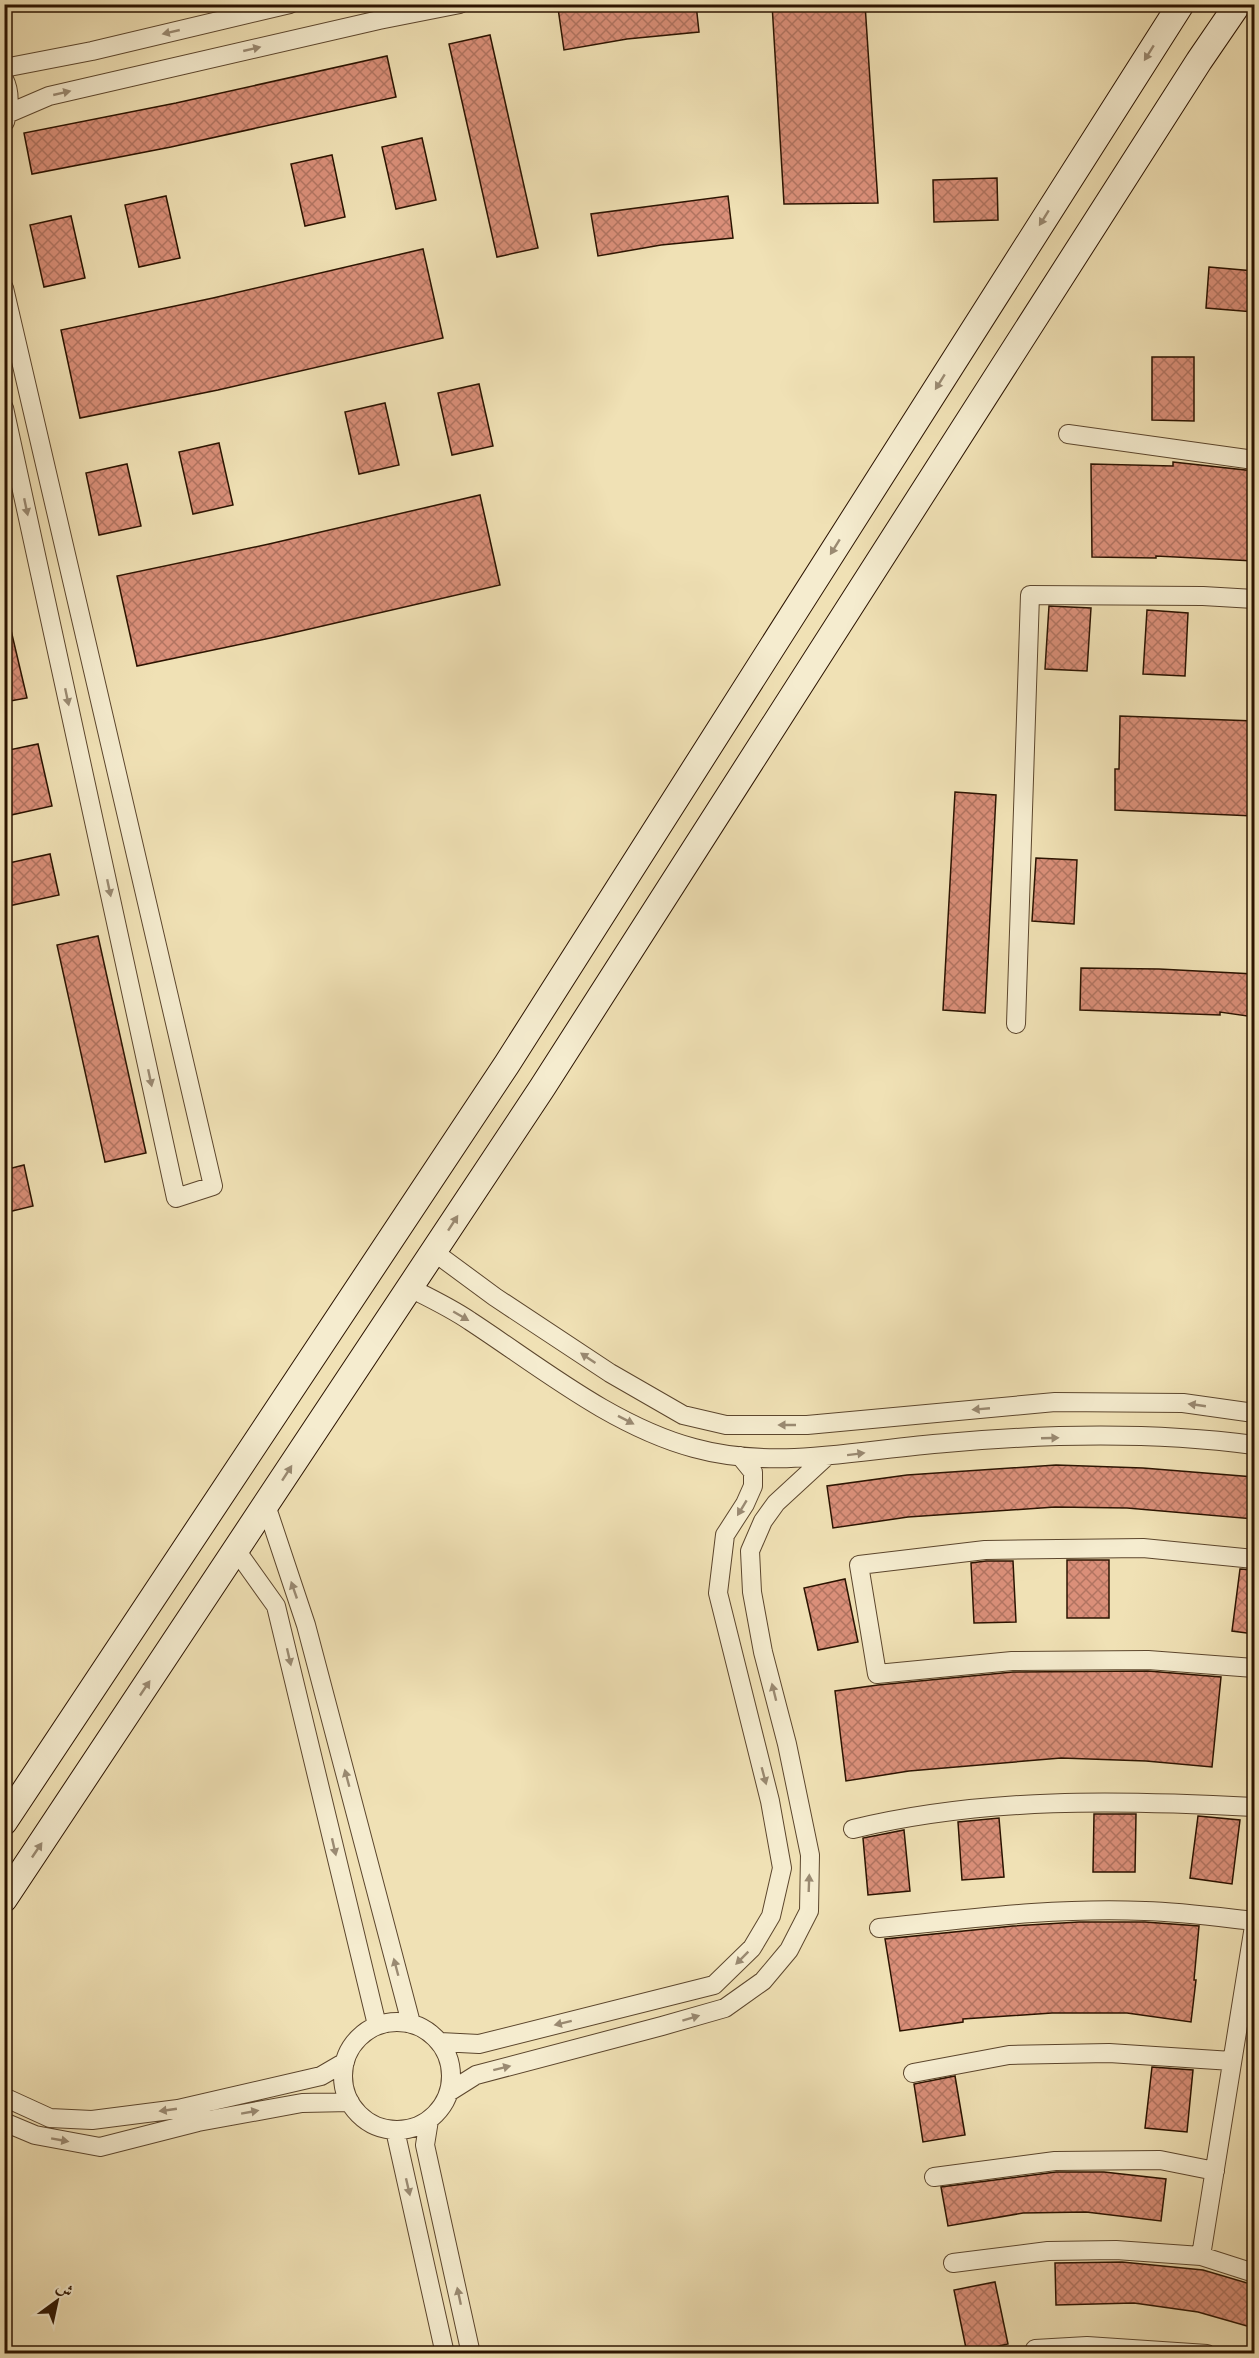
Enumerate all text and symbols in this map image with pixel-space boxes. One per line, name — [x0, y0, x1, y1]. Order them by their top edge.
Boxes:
one-way arrow — [162, 28, 181, 38]
one-way arrow — [243, 44, 261, 54]
one-way arrow — [1144, 45, 1155, 61]
one-way arrow — [53, 87, 71, 97]
one-way arrow — [1039, 210, 1050, 226]
one-way arrow — [934, 374, 945, 391]
one-way arrow — [22, 497, 31, 516]
one-way arrow — [830, 539, 841, 555]
one-way arrow — [63, 688, 72, 707]
one-way arrow — [104, 878, 114, 897]
one-way arrow — [146, 1069, 155, 1088]
one-way arrow — [447, 1215, 459, 1231]
one-way arrow — [453, 1311, 470, 1321]
one-way arrow — [579, 1353, 596, 1364]
one-way arrow — [1187, 1400, 1206, 1409]
one-way arrow — [972, 1404, 991, 1414]
one-way arrow — [617, 1415, 634, 1425]
one-way arrow — [777, 1420, 796, 1430]
one-way arrow — [1041, 1434, 1060, 1443]
one-way arrow — [846, 1449, 865, 1459]
one-way arrow — [282, 1465, 293, 1481]
one-way arrow — [737, 1500, 748, 1516]
one-way arrow — [289, 1581, 299, 1599]
one-way arrow — [284, 1648, 294, 1667]
one-way arrow — [139, 1680, 150, 1696]
one-way arrow — [768, 1682, 778, 1701]
one-way arrow — [759, 1766, 769, 1785]
one-way arrow — [341, 1769, 351, 1787]
one-way arrow — [330, 1838, 339, 1857]
one-way arrow — [31, 1843, 43, 1859]
one-way arrow — [805, 1873, 814, 1892]
one-way arrow — [735, 1950, 749, 1964]
one-way arrow — [391, 1958, 400, 1976]
one-way arrow — [682, 2013, 700, 2022]
one-way arrow — [553, 2019, 571, 2028]
one-way arrow — [493, 2063, 511, 2073]
one-way arrow — [159, 2106, 178, 2115]
one-way arrow — [241, 2108, 260, 2117]
one-way arrow — [50, 2136, 69, 2145]
one-way arrow — [404, 2178, 413, 2197]
north arrow — [27, 2271, 87, 2331]
text: ش — [53, 2277, 77, 2302]
one-way arrow — [453, 2287, 463, 2306]

